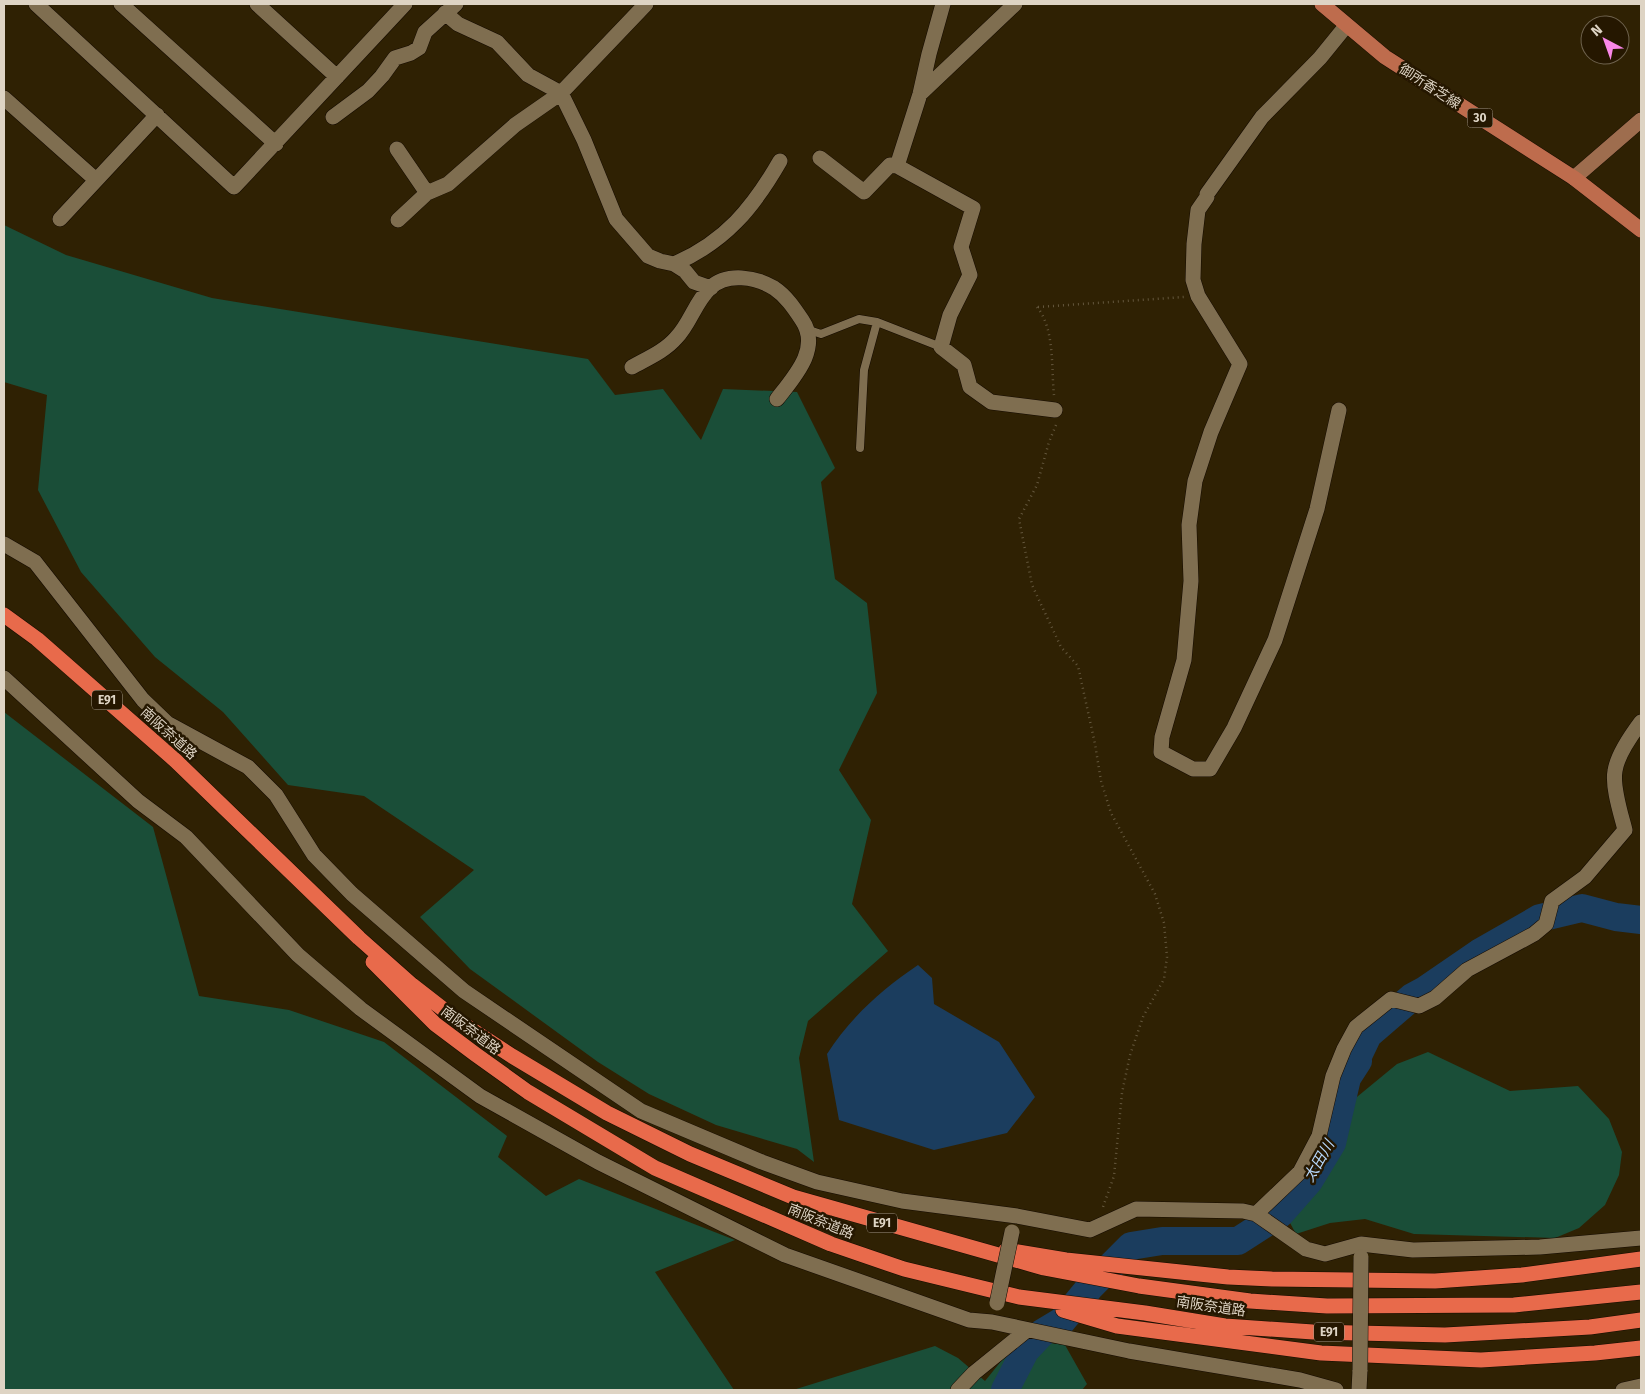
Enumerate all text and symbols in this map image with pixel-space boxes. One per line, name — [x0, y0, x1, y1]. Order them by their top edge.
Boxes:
north arrow — [1580, 15, 1630, 65]
text: N — [1588, 21, 1606, 40]
street label: 御所香芝線 — [1396, 60, 1464, 113]
road number: 30 — [1468, 109, 1492, 128]
road number: E91 — [92, 690, 122, 710]
street label: 南阪奈道路 — [137, 704, 200, 763]
street label: 南阪奈道路 — [438, 1003, 504, 1058]
water label: 太田川 — [1300, 1135, 1339, 1185]
street label: 南阪奈道路 — [785, 1200, 856, 1242]
road number: E91 — [867, 1214, 897, 1232]
street label: 南阪奈道路 — [1175, 1293, 1247, 1320]
road number: E91 — [1314, 1322, 1344, 1341]

